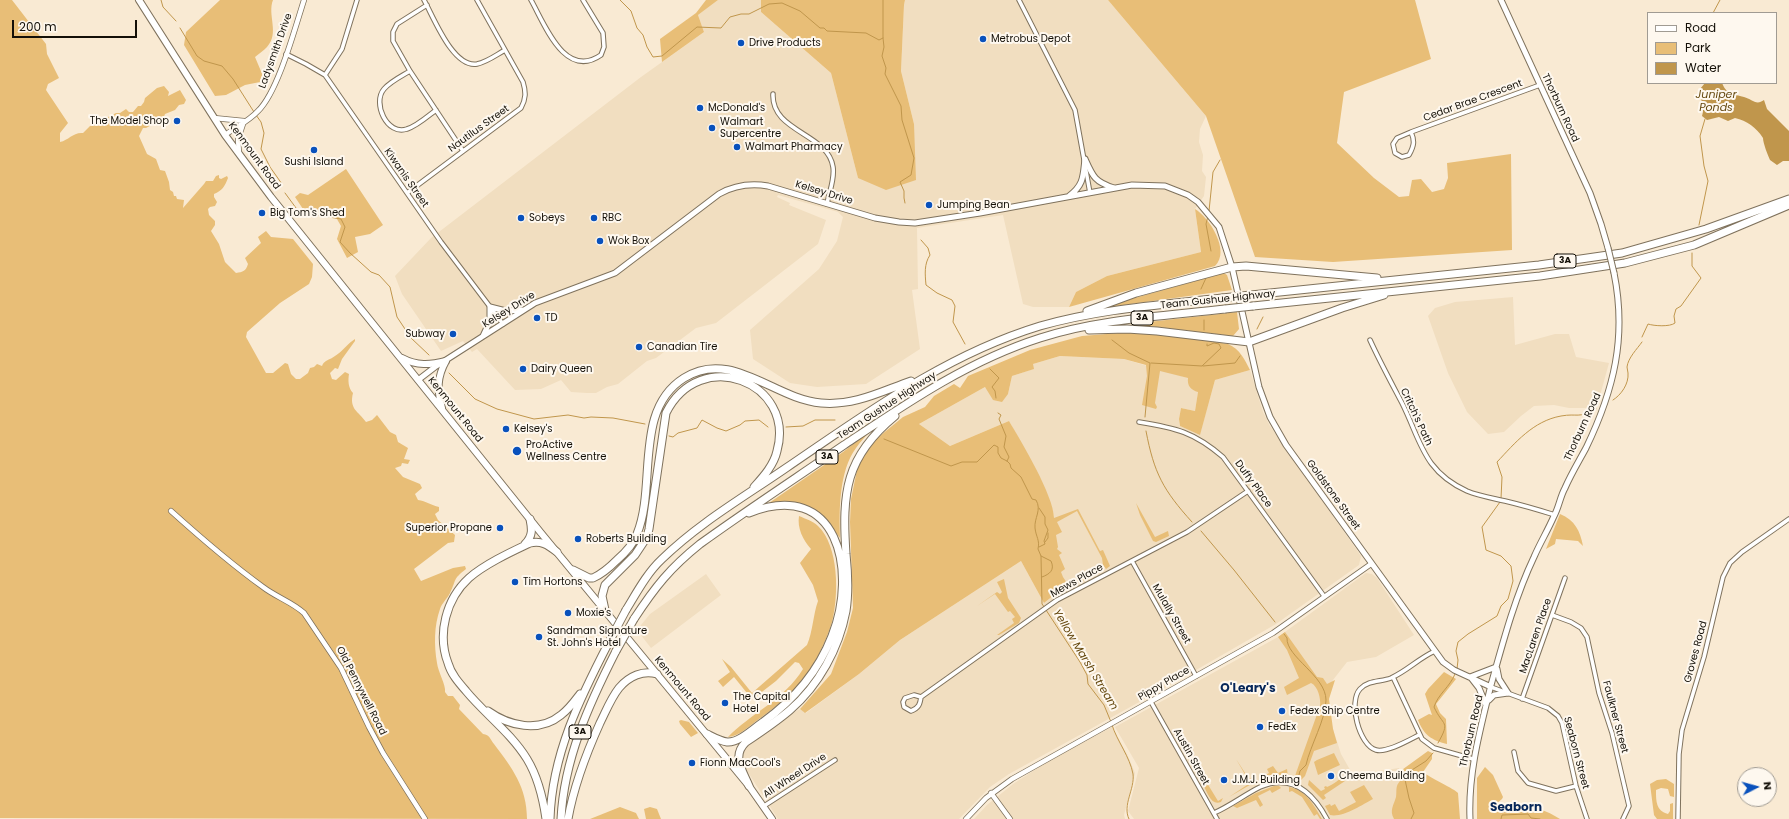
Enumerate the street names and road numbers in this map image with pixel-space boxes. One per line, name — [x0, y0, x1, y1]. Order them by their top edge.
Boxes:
street label: Ladysmith Drive — [257, 12, 295, 90]
street label: Thorburn Road — [1539, 72, 1581, 144]
street label: Cedar Brae Crescent — [1422, 77, 1524, 125]
street label: Nautilus Street — [446, 103, 512, 155]
street label: Kenmount Road — [226, 120, 282, 192]
street label: Kiwanis Street — [381, 146, 431, 210]
street label: Kelsey Drive — [794, 179, 854, 207]
road number: 3A — [1554, 254, 1576, 268]
street label: Team Gushue Highway — [1160, 288, 1276, 312]
street label: Kelsey Drive — [481, 289, 537, 331]
road number: 3A — [1131, 311, 1153, 325]
street label: Team Gushue Highway — [835, 370, 939, 442]
street label: Kenmount Road — [425, 375, 485, 445]
street label: Critch's Path — [1397, 386, 1435, 448]
street label: Thorburn Road — [1562, 391, 1604, 463]
road number: 3A — [816, 450, 838, 464]
street label: Duffy Place — [1232, 458, 1274, 510]
street label: Goldstone Street — [1304, 458, 1362, 532]
street label: Mews Place — [1049, 562, 1105, 600]
street label: Mulally Street — [1149, 582, 1193, 646]
street label: MacLaren Place — [1517, 597, 1555, 675]
street label: Groves Road — [1682, 620, 1710, 684]
street label: Old Pennywell Road — [333, 645, 389, 737]
street label: Kenmount Road — [652, 654, 712, 724]
street label: Pippy Place — [1136, 664, 1192, 704]
street label: Faulkner Street — [1600, 680, 1630, 754]
street label: Thorburn Road — [1458, 694, 1486, 768]
street label: Seaborn Street — [1561, 716, 1591, 790]
road number: 3A — [569, 725, 591, 739]
street label: Austin Street — [1171, 727, 1211, 787]
street label: All Wheel Drive — [761, 751, 829, 801]

